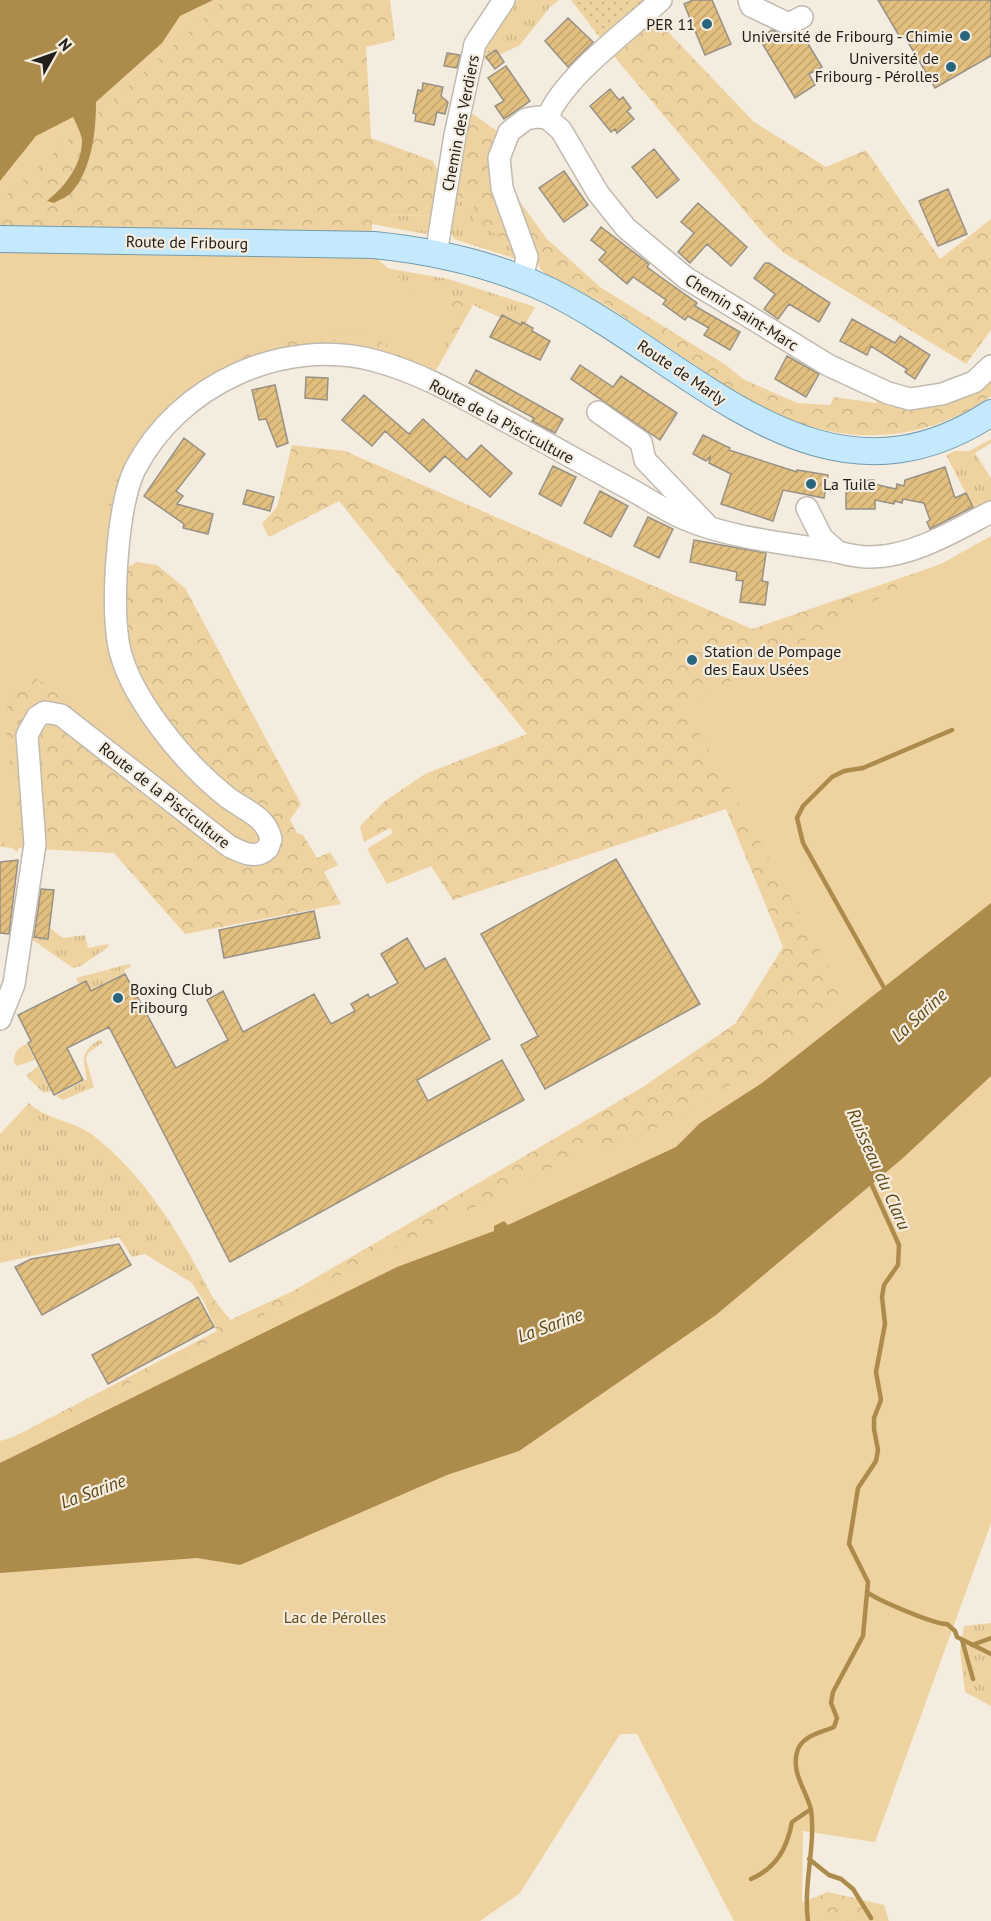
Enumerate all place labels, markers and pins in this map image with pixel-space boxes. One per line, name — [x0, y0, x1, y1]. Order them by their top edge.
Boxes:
place label: PER 11 — [646, 14, 695, 34]
marker: PER 11 — [700, 17, 714, 31]
place label: Université de Fribourg - Chimie — [742, 26, 953, 46]
marker: Université de Fribourg - Chimie — [958, 29, 972, 43]
place label: Université de Fribourg - Pérolles — [815, 48, 939, 86]
marker: Université de Fribourg - Pérolles — [944, 60, 958, 74]
place label: La Tuile — [823, 474, 876, 494]
marker: La Tuile — [804, 477, 818, 491]
place label: Station de Pompage des Eaux Usées — [704, 641, 841, 679]
marker: Station de Pompage des Eaux Usées — [685, 653, 699, 667]
place label: Boxing Club Fribourg — [130, 979, 213, 1017]
marker: Boxing Club Fribourg — [111, 991, 125, 1005]

